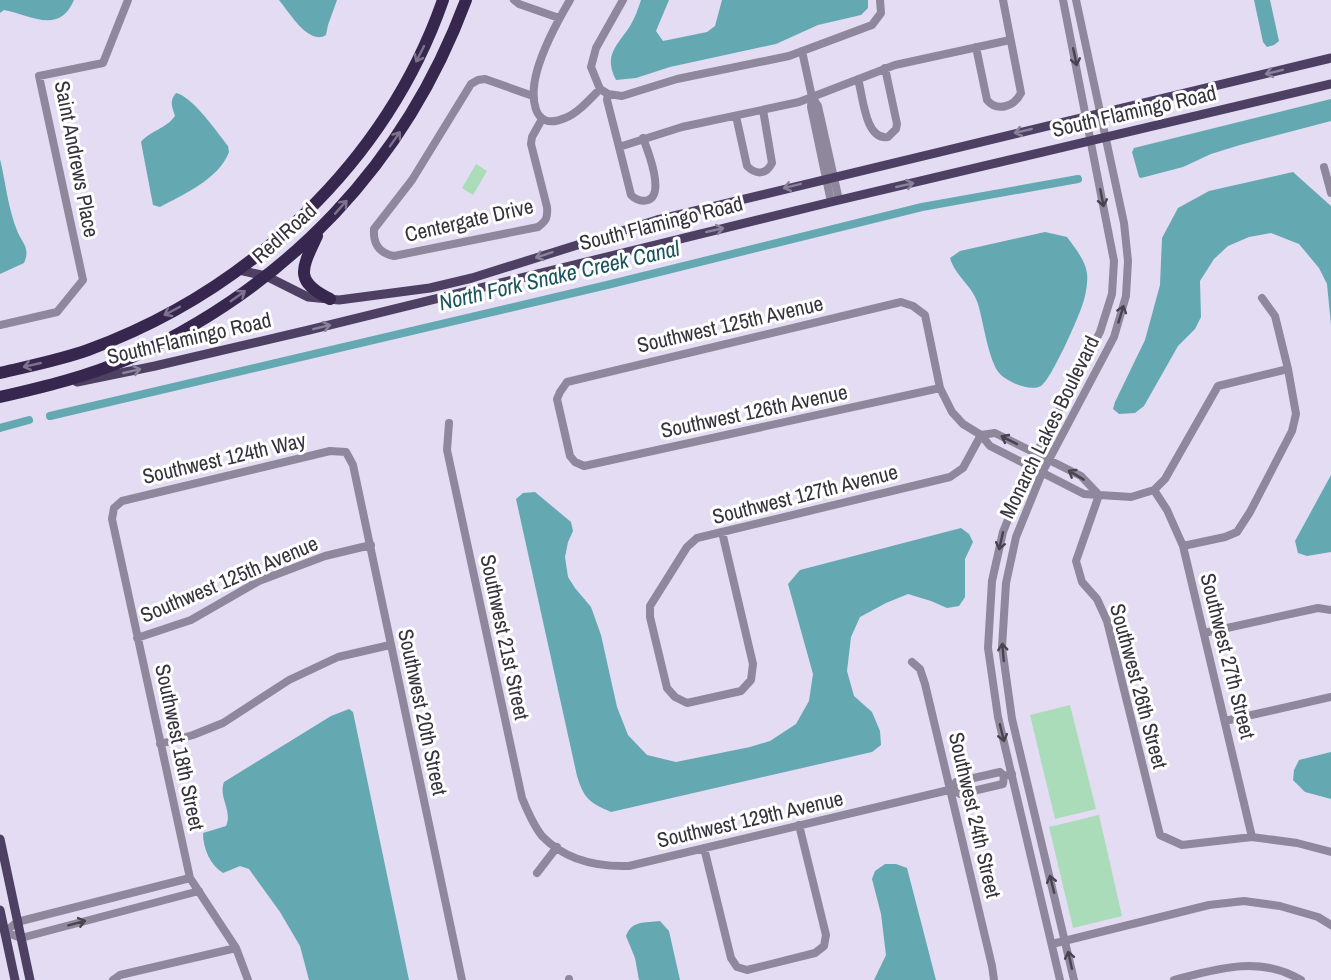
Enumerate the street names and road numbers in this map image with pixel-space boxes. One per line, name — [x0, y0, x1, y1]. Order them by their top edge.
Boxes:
street label: Saint Andrews Place — [48, 78, 106, 240]
street label: South Flamingo Road — [1049, 78, 1219, 144]
street label: South Flamingo Road — [576, 189, 746, 257]
street label: Centergate Drive — [402, 191, 536, 249]
street label: Red Road — [245, 196, 323, 270]
street label: Southwest 125th Avenue — [634, 288, 826, 360]
street label: South Flamingo Road — [104, 305, 274, 371]
street label: Monarch Lakes Boulevard — [992, 331, 1106, 523]
street label: Southwest 126th Avenue — [658, 377, 850, 445]
street label: Southwest 124th Way — [139, 425, 309, 491]
street label: Southwest 127th Avenue — [709, 457, 901, 531]
street label: Southwest 125th Avenue — [136, 528, 322, 630]
street label: Southwest 21st Street — [473, 552, 537, 723]
street label: Southwest 27th Street — [1193, 570, 1263, 742]
street label: Southwest 26th Street — [1103, 600, 1175, 772]
street label: Southwest 20th Street — [391, 626, 455, 798]
street label: Southwest 18th Street — [148, 661, 212, 833]
street label: Southwest 24th Street — [942, 729, 1008, 901]
street label: Southwest 129th Avenue — [654, 783, 846, 855]

